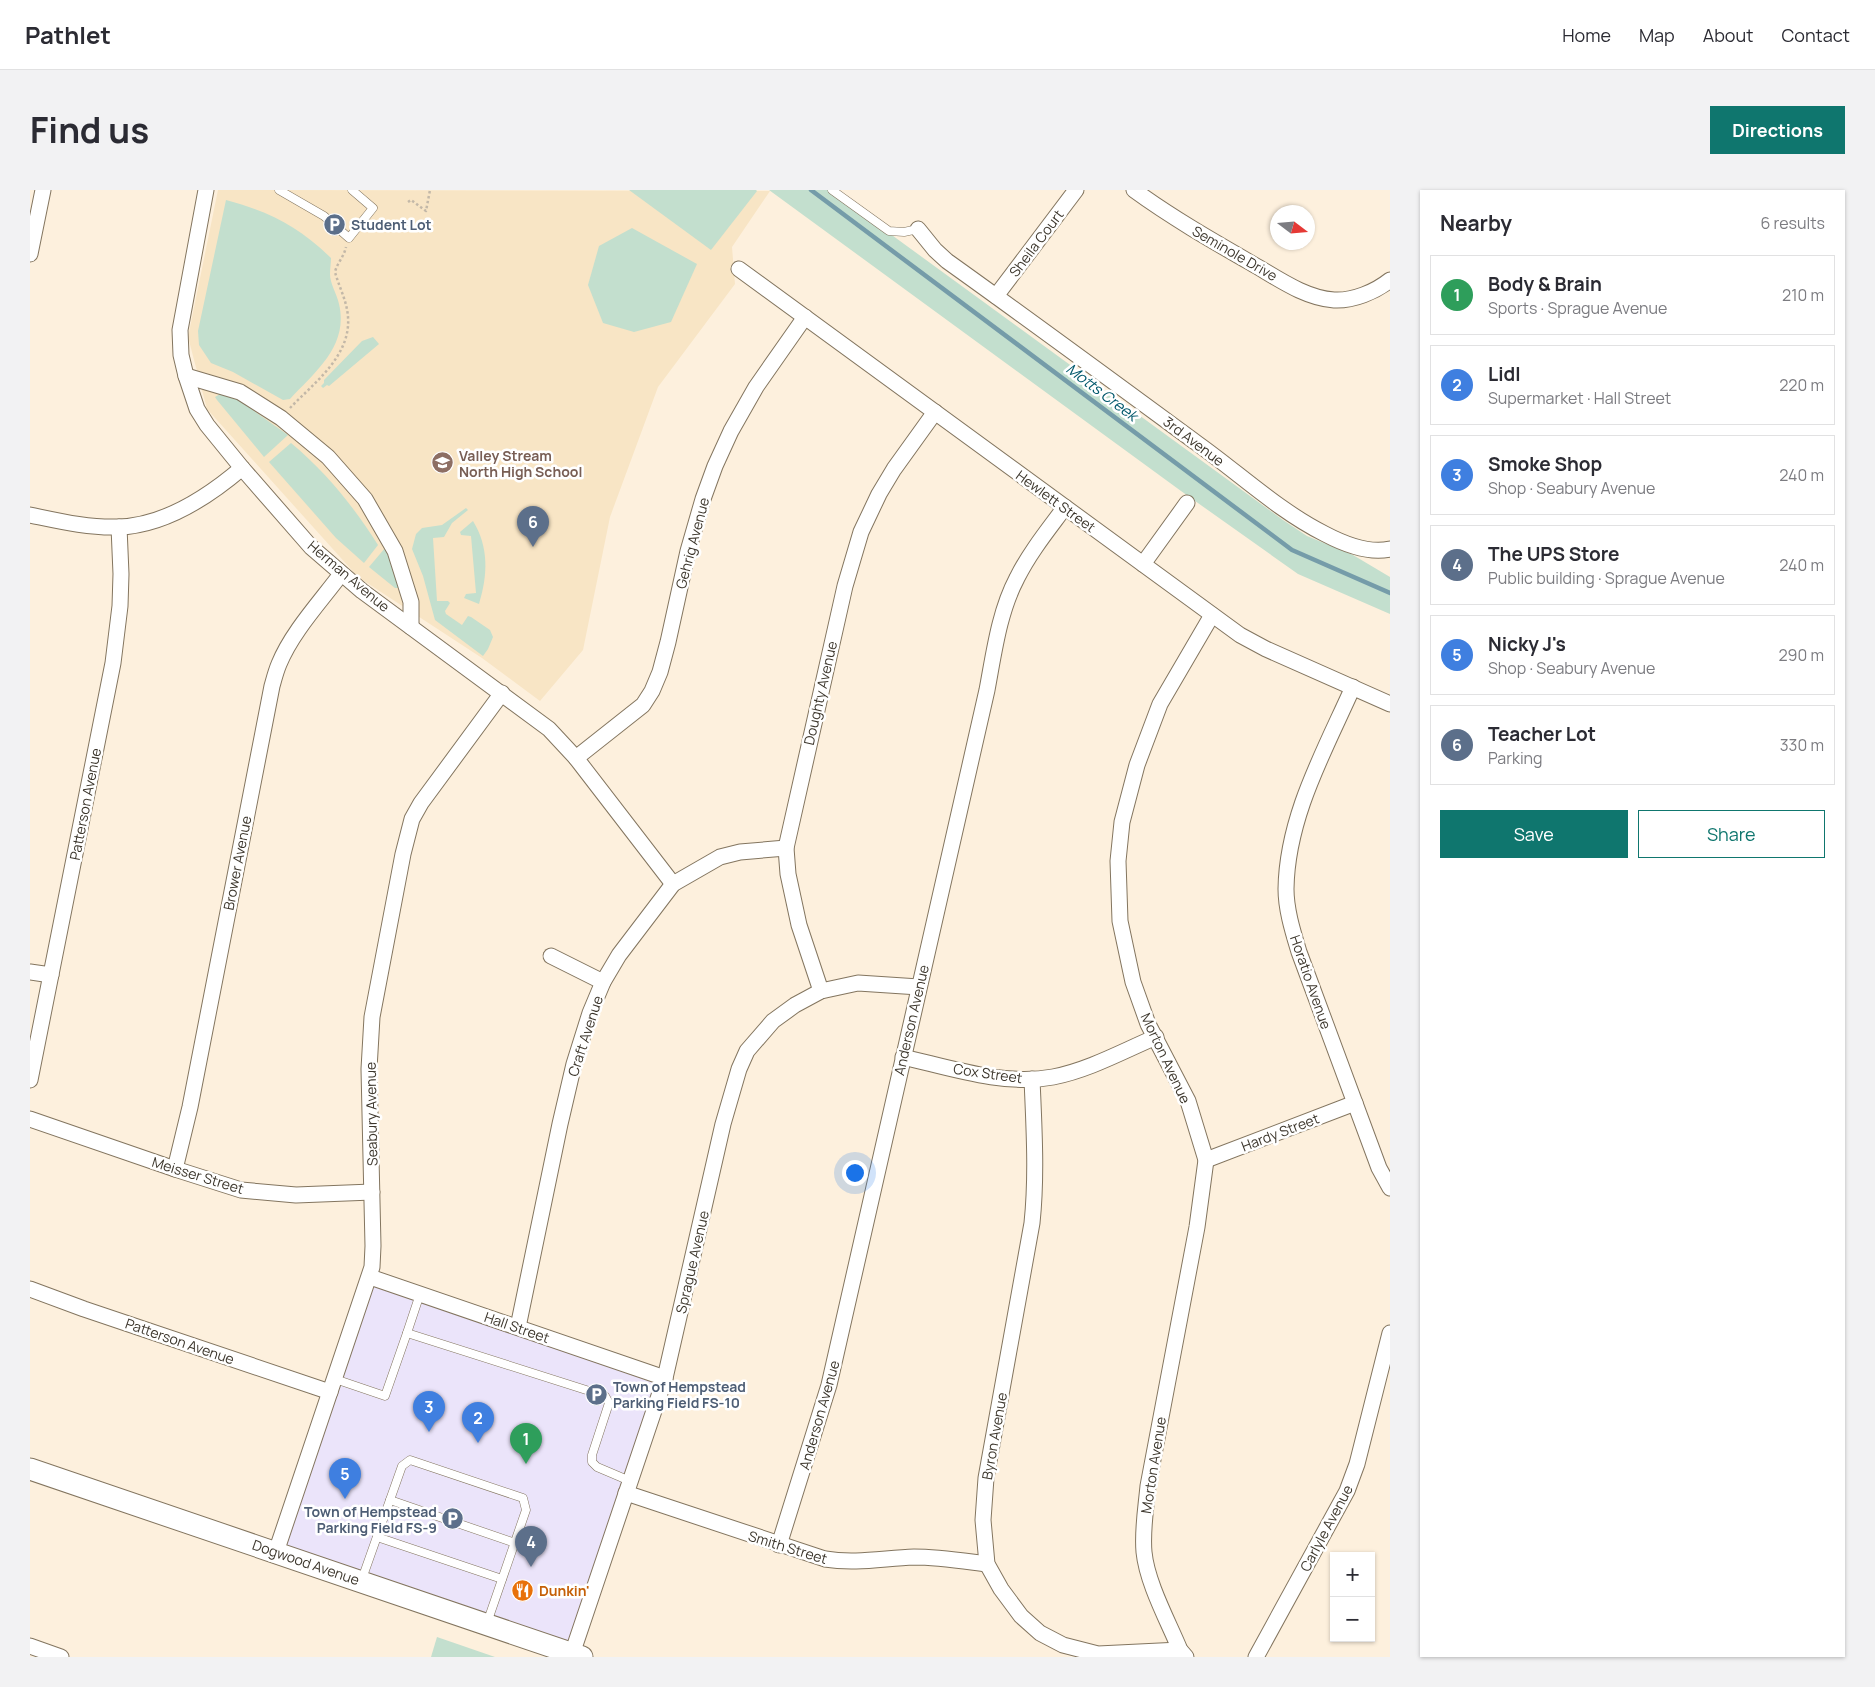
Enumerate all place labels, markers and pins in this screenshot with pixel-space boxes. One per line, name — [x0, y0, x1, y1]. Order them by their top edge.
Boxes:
parking icon: Student Lot — [323, 212, 347, 236]
place label: Student Lot — [351, 215, 432, 234]
place label: Valley Stream North High School — [459, 446, 582, 481]
school or university icon: Valley Stream North High School — [431, 451, 455, 475]
pin: 6 — [517, 506, 549, 547]
place label: Town of Hempstead Parking Field FS-10 — [613, 1377, 746, 1412]
parking icon: Town of Hempstead Parking Field FS-10 — [585, 1382, 609, 1406]
pin: 3 — [413, 1391, 445, 1432]
pin: 2 — [462, 1402, 494, 1443]
pin: 1 — [510, 1423, 542, 1464]
pin: 5 — [329, 1458, 361, 1499]
place label: Town of Hempstead Parking Field FS-9 — [304, 1502, 437, 1537]
parking icon: Town of Hempstead Parking Field FS-9 — [441, 1507, 465, 1531]
pin: 4 — [515, 1526, 547, 1567]
restaurant icon: Dunkin' — [511, 1578, 535, 1602]
place label: Dunkin' — [539, 1581, 590, 1600]

